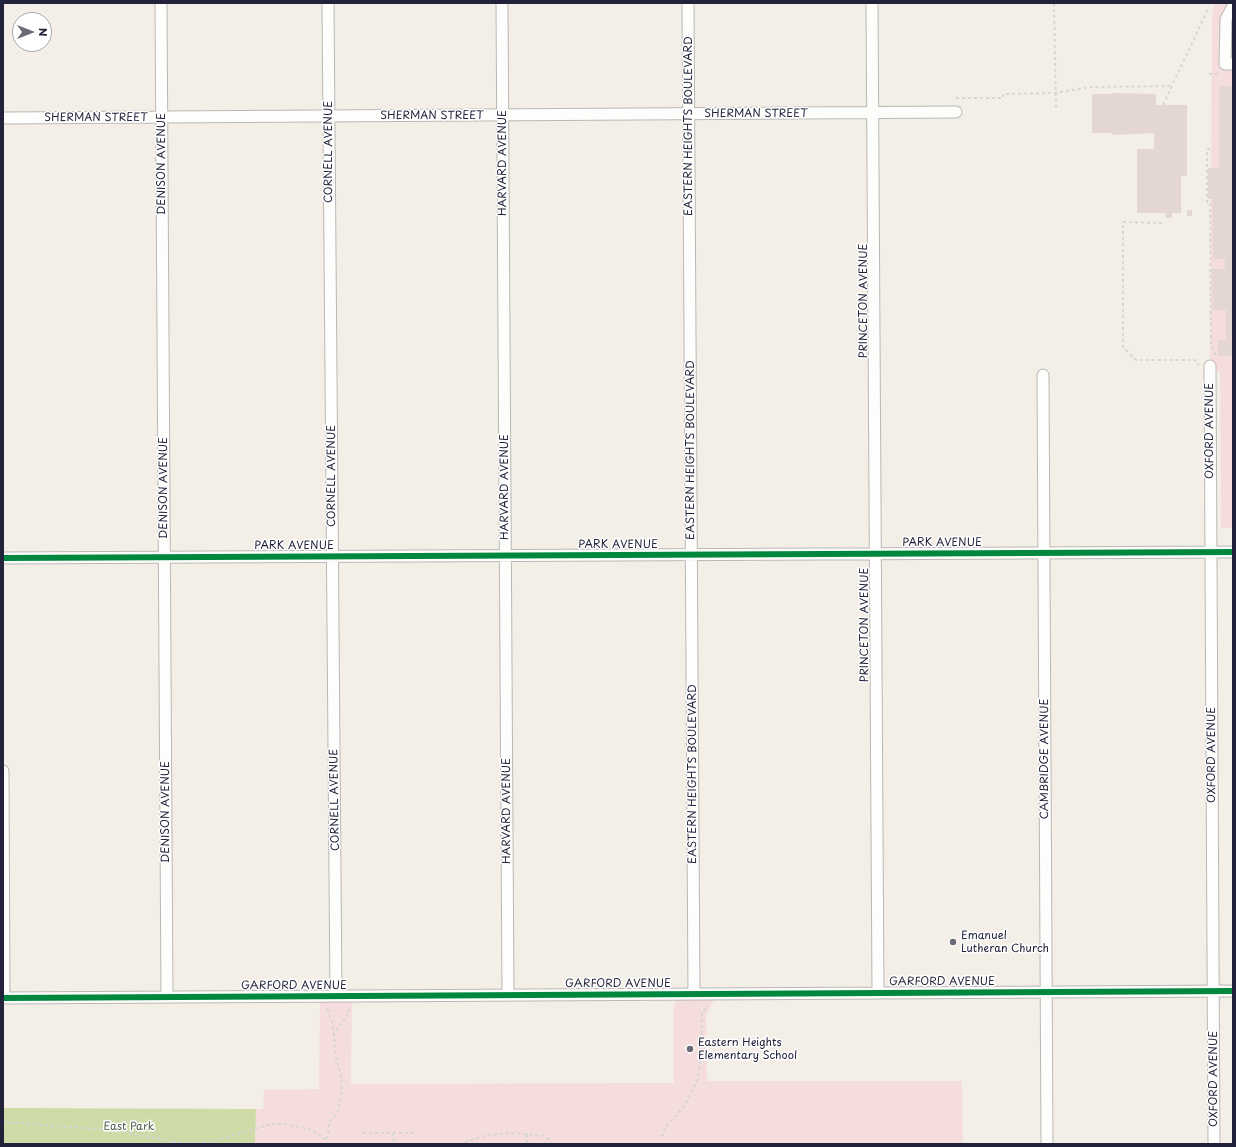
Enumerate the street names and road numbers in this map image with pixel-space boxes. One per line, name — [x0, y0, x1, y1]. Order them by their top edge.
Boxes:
street label: EASTERN HEIGHTS BOULEVARD — [682, 36, 696, 216]
street label: CORNELL AVENUE — [322, 101, 336, 203]
street label: SHERMAN STREET — [704, 107, 808, 121]
street label: SHERMAN STREET — [380, 109, 484, 123]
street label: HARVARD AVENUE — [496, 110, 510, 216]
street label: SHERMAN STREET — [44, 111, 148, 125]
street label: DENISON AVENUE — [155, 113, 169, 215]
street label: PRINCETON AVENUE — [857, 244, 871, 358]
street label: EASTERN HEIGHTS BOULEVARD — [684, 360, 698, 540]
street label: OXFORD AVENUE — [1203, 383, 1217, 479]
street label: CORNELL AVENUE — [325, 425, 339, 527]
street label: HARVARD AVENUE — [498, 434, 512, 540]
street label: DENISON AVENUE — [157, 437, 171, 539]
street label: PARK AVENUE — [902, 536, 982, 550]
street label: PARK AVENUE — [578, 538, 658, 552]
street label: PARK AVENUE — [254, 539, 334, 553]
street label: PRINCETON AVENUE — [858, 568, 872, 682]
street label: EASTERN HEIGHTS BOULEVARD — [686, 684, 700, 864]
street label: CAMBRIDGE AVENUE — [1038, 699, 1052, 819]
street label: OXFORD AVENUE — [1205, 707, 1219, 803]
street label: CORNELL AVENUE — [328, 749, 342, 851]
street label: HARVARD AVENUE — [500, 758, 514, 864]
street label: DENISON AVENUE — [159, 761, 173, 863]
street label: GARFORD AVENUE — [889, 975, 995, 989]
street label: GARFORD AVENUE — [565, 977, 671, 991]
street label: GARFORD AVENUE — [241, 979, 347, 993]
street label: OXFORD AVENUE — [1207, 1031, 1221, 1127]

